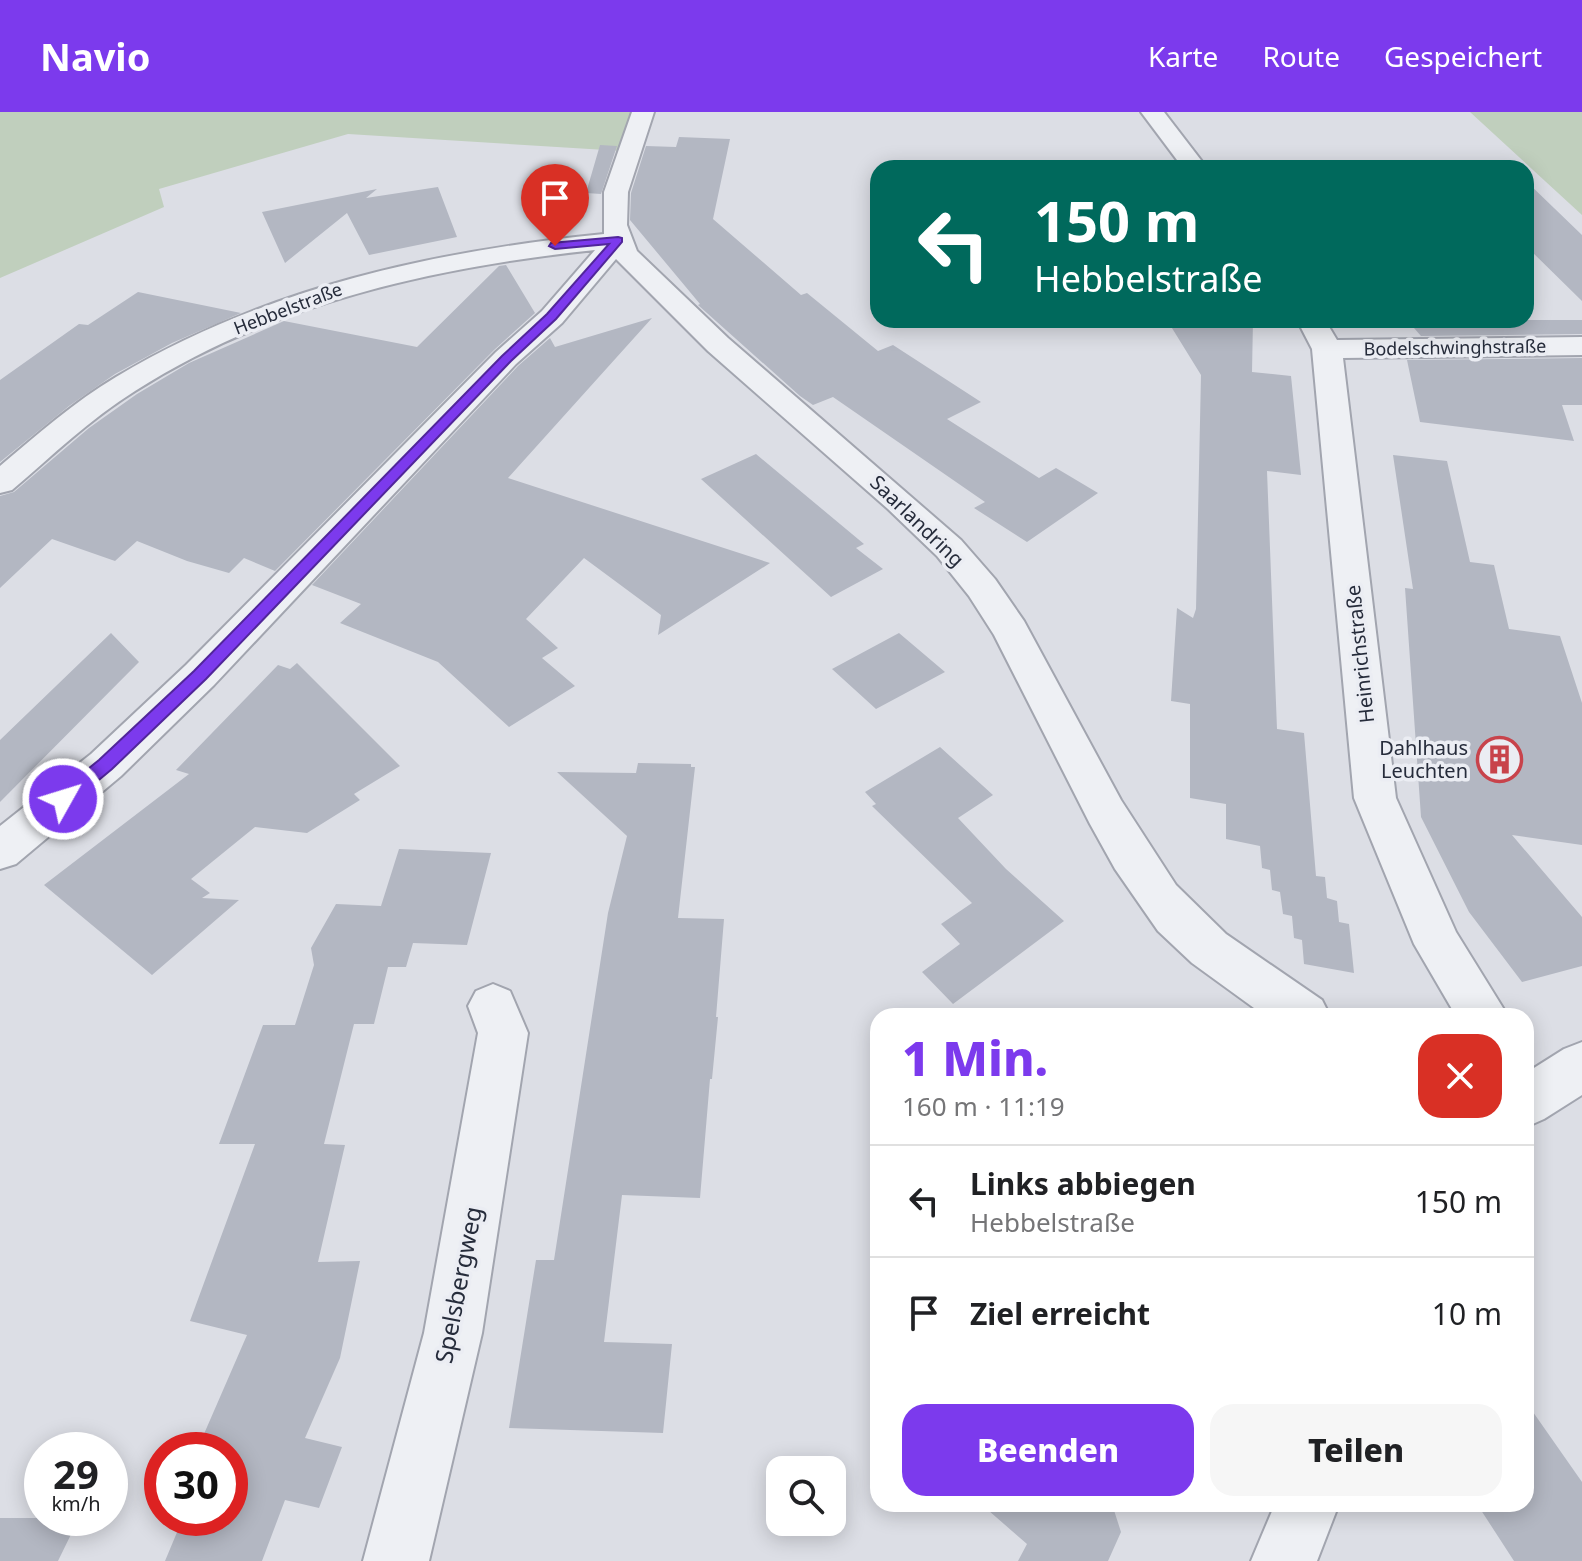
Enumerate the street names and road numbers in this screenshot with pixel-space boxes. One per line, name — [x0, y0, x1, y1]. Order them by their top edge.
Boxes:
street label: Hebbelstraße — [230, 276, 345, 340]
street label: Bodelschwinghstraße — [1363, 333, 1547, 361]
street label: Saarlandring — [865, 469, 970, 572]
street label: Heinrichstraße — [1339, 584, 1380, 724]
street label: Spelsbergweg — [426, 1203, 489, 1366]

